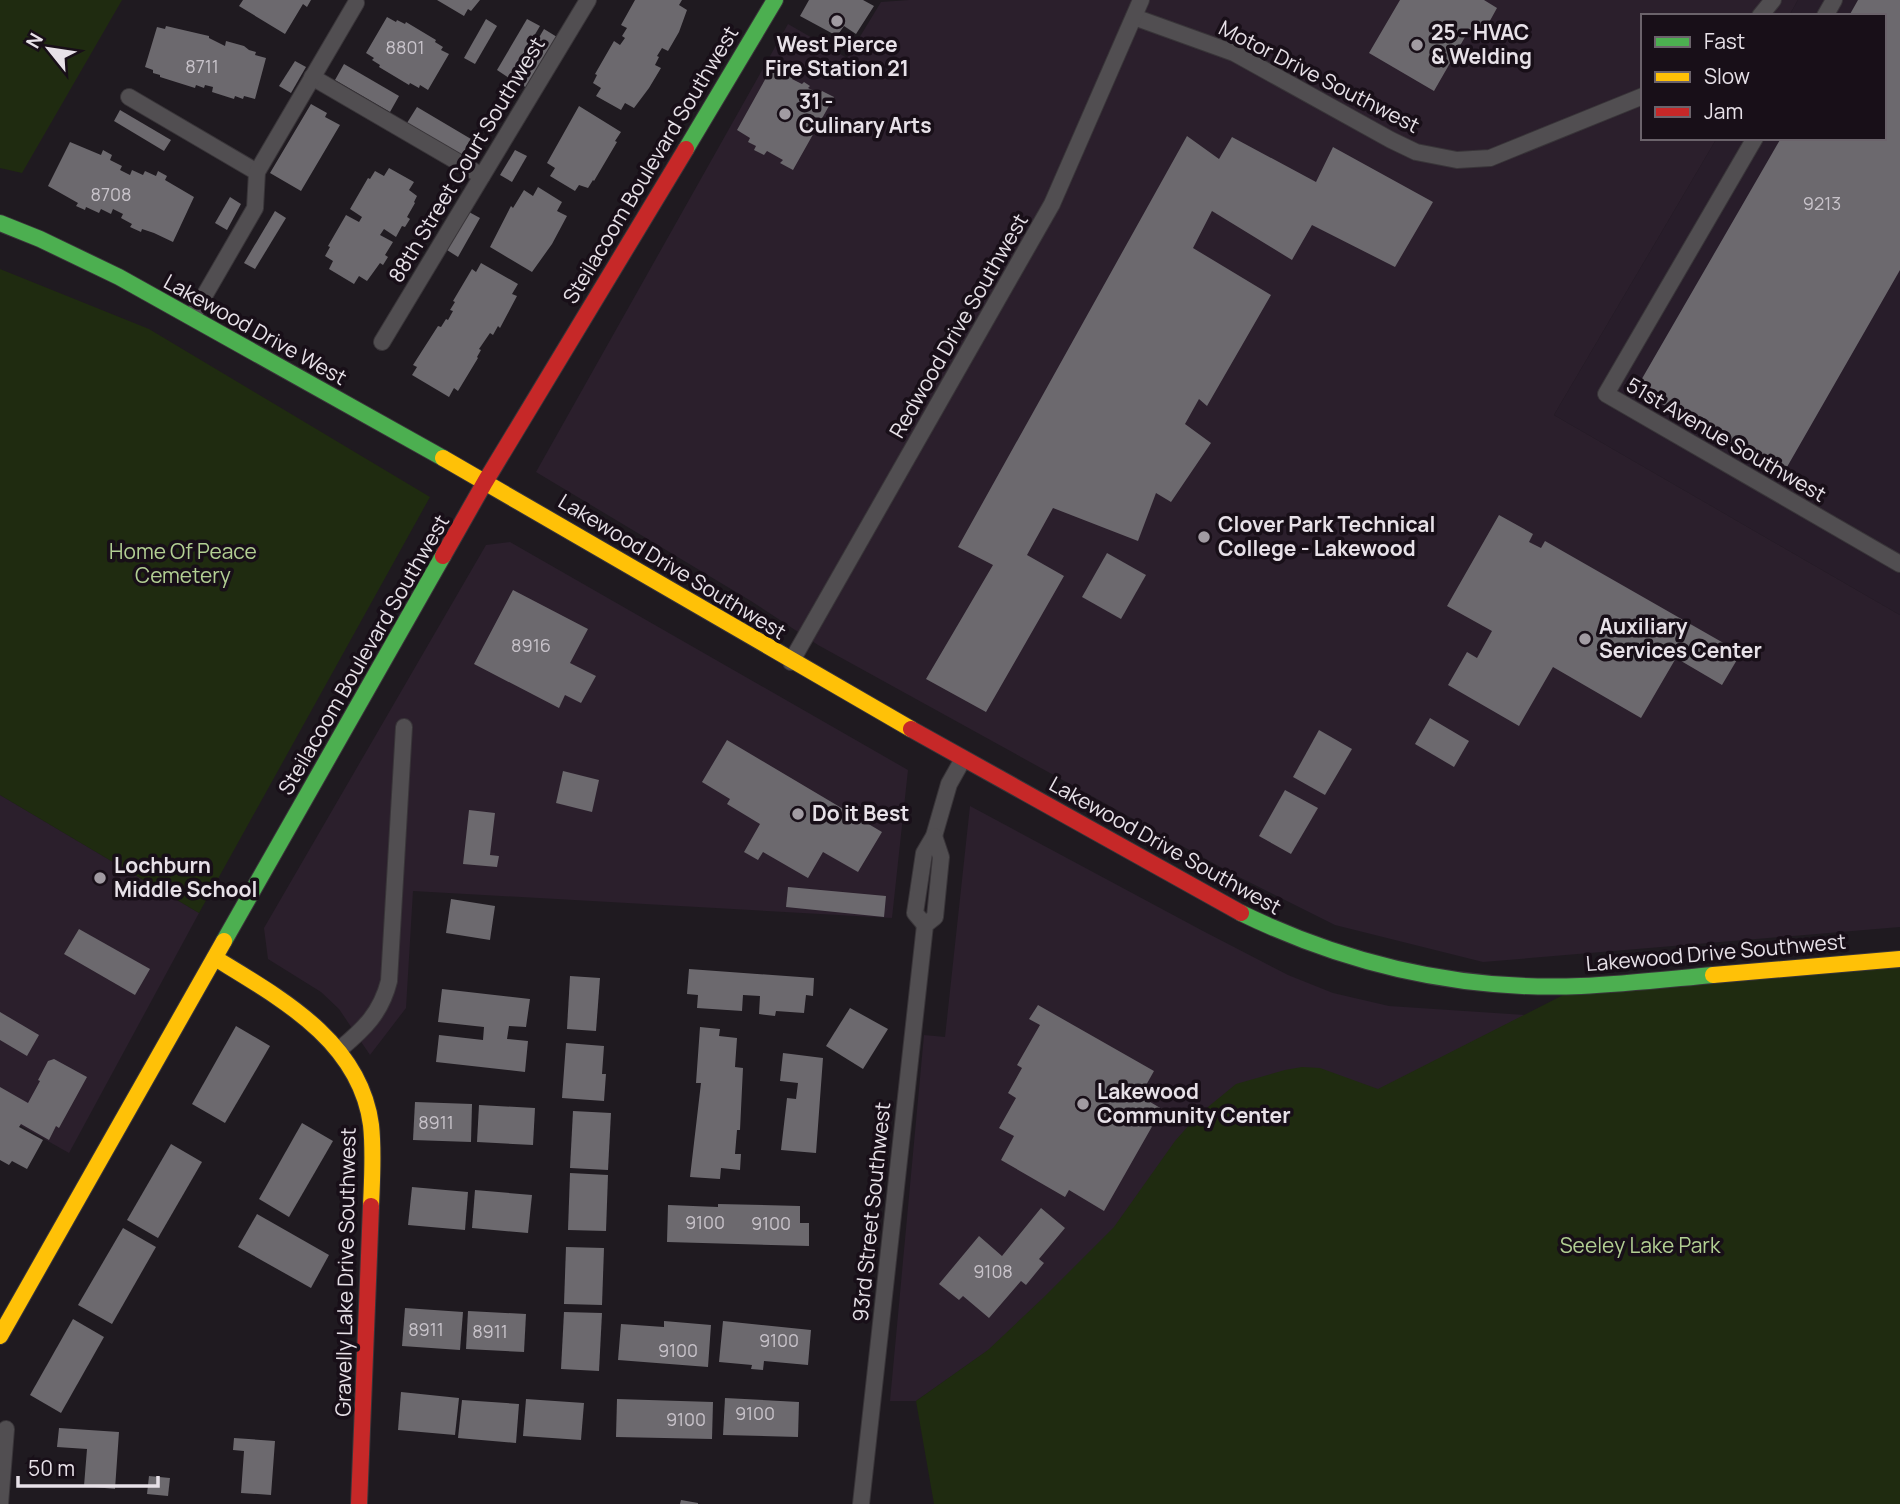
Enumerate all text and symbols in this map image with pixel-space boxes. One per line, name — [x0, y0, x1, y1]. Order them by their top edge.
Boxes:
marker: West Pierce Fire Station 21 — [829, 13, 845, 29]
street label: Motor Drive Southwest — [1214, 13, 1425, 139]
north arrow — [14, 14, 84, 84]
legend — [1641, 14, 1886, 140]
place label: 25 - HVAC & Welding — [1431, 18, 1532, 70]
street label: Steilacoom Boulevard Southwest — [556, 20, 744, 309]
text: Fast — [1704, 27, 1745, 55]
text: N — [20, 28, 49, 53]
place label: West Pierce Fire Station 21 — [765, 30, 909, 82]
street label: 88th Street Court Southwest — [382, 32, 551, 287]
house number: 8801 — [386, 35, 424, 59]
marker: 25 - HVAC & Welding — [1409, 37, 1425, 53]
house number: 8711 — [185, 54, 219, 78]
text: Slow — [1704, 62, 1750, 90]
place label: 31 - Culinary Arts — [799, 87, 932, 139]
text: Jam — [1704, 97, 1743, 125]
marker: 31 - Culinary Arts — [777, 106, 793, 122]
house number: 8708 — [91, 182, 131, 206]
house number: 9213 — [1803, 191, 1841, 215]
street label: Redwood Drive Southwest — [882, 208, 1034, 443]
street label: Lakewood Drive West — [159, 267, 352, 391]
street label: 51st Avenue Southwest — [1622, 370, 1831, 508]
street label: Lakewood Drive Southwest — [553, 487, 792, 645]
street label: Steilacoom Boulevard Southwest — [271, 509, 455, 800]
place label: Clover Park Technical College - Lakewood — [1218, 510, 1435, 562]
marker: Clover Park Technical College - Lakewood — [1196, 529, 1212, 545]
park label: Home Of Peace Cemetery — [109, 537, 257, 589]
place label: Auxiliary Services Center — [1599, 612, 1762, 664]
marker: Auxiliary Services Center — [1577, 631, 1593, 647]
house number: 8916 — [511, 633, 551, 657]
street label: Lakewood Drive Southwest — [1045, 770, 1286, 921]
place label: Do it Best — [812, 799, 909, 827]
marker: Do it Best — [790, 806, 806, 822]
place label: Lochburn Middle School — [114, 851, 257, 903]
marker: Lochburn Middle School — [92, 870, 108, 886]
street label: Lakewood Drive Southwest — [1585, 927, 1847, 977]
place label: Lakewood Community Center — [1097, 1077, 1291, 1129]
marker: Lakewood Community Center — [1075, 1096, 1091, 1112]
street label: 93rd Street Southwest — [846, 1101, 896, 1323]
house number: 8911 — [418, 1110, 454, 1134]
street label: Gravelly Lake Drive Southwest — [328, 1127, 362, 1417]
house number: 9100 — [685, 1210, 725, 1234]
house number: 9100 — [751, 1211, 791, 1235]
park label: Seeley Lake Park — [1560, 1231, 1721, 1259]
house number: 9108 — [973, 1259, 1013, 1283]
house number: 8911 — [408, 1317, 444, 1341]
house number: 8911 — [472, 1319, 508, 1343]
house number: 9100 — [759, 1328, 799, 1352]
house number: 9100 — [658, 1338, 698, 1362]
house number: 9100 — [735, 1401, 775, 1425]
house number: 9100 — [666, 1407, 706, 1431]
scale bar — [18, 1444, 158, 1488]
text: 50 m — [28, 1454, 75, 1482]

